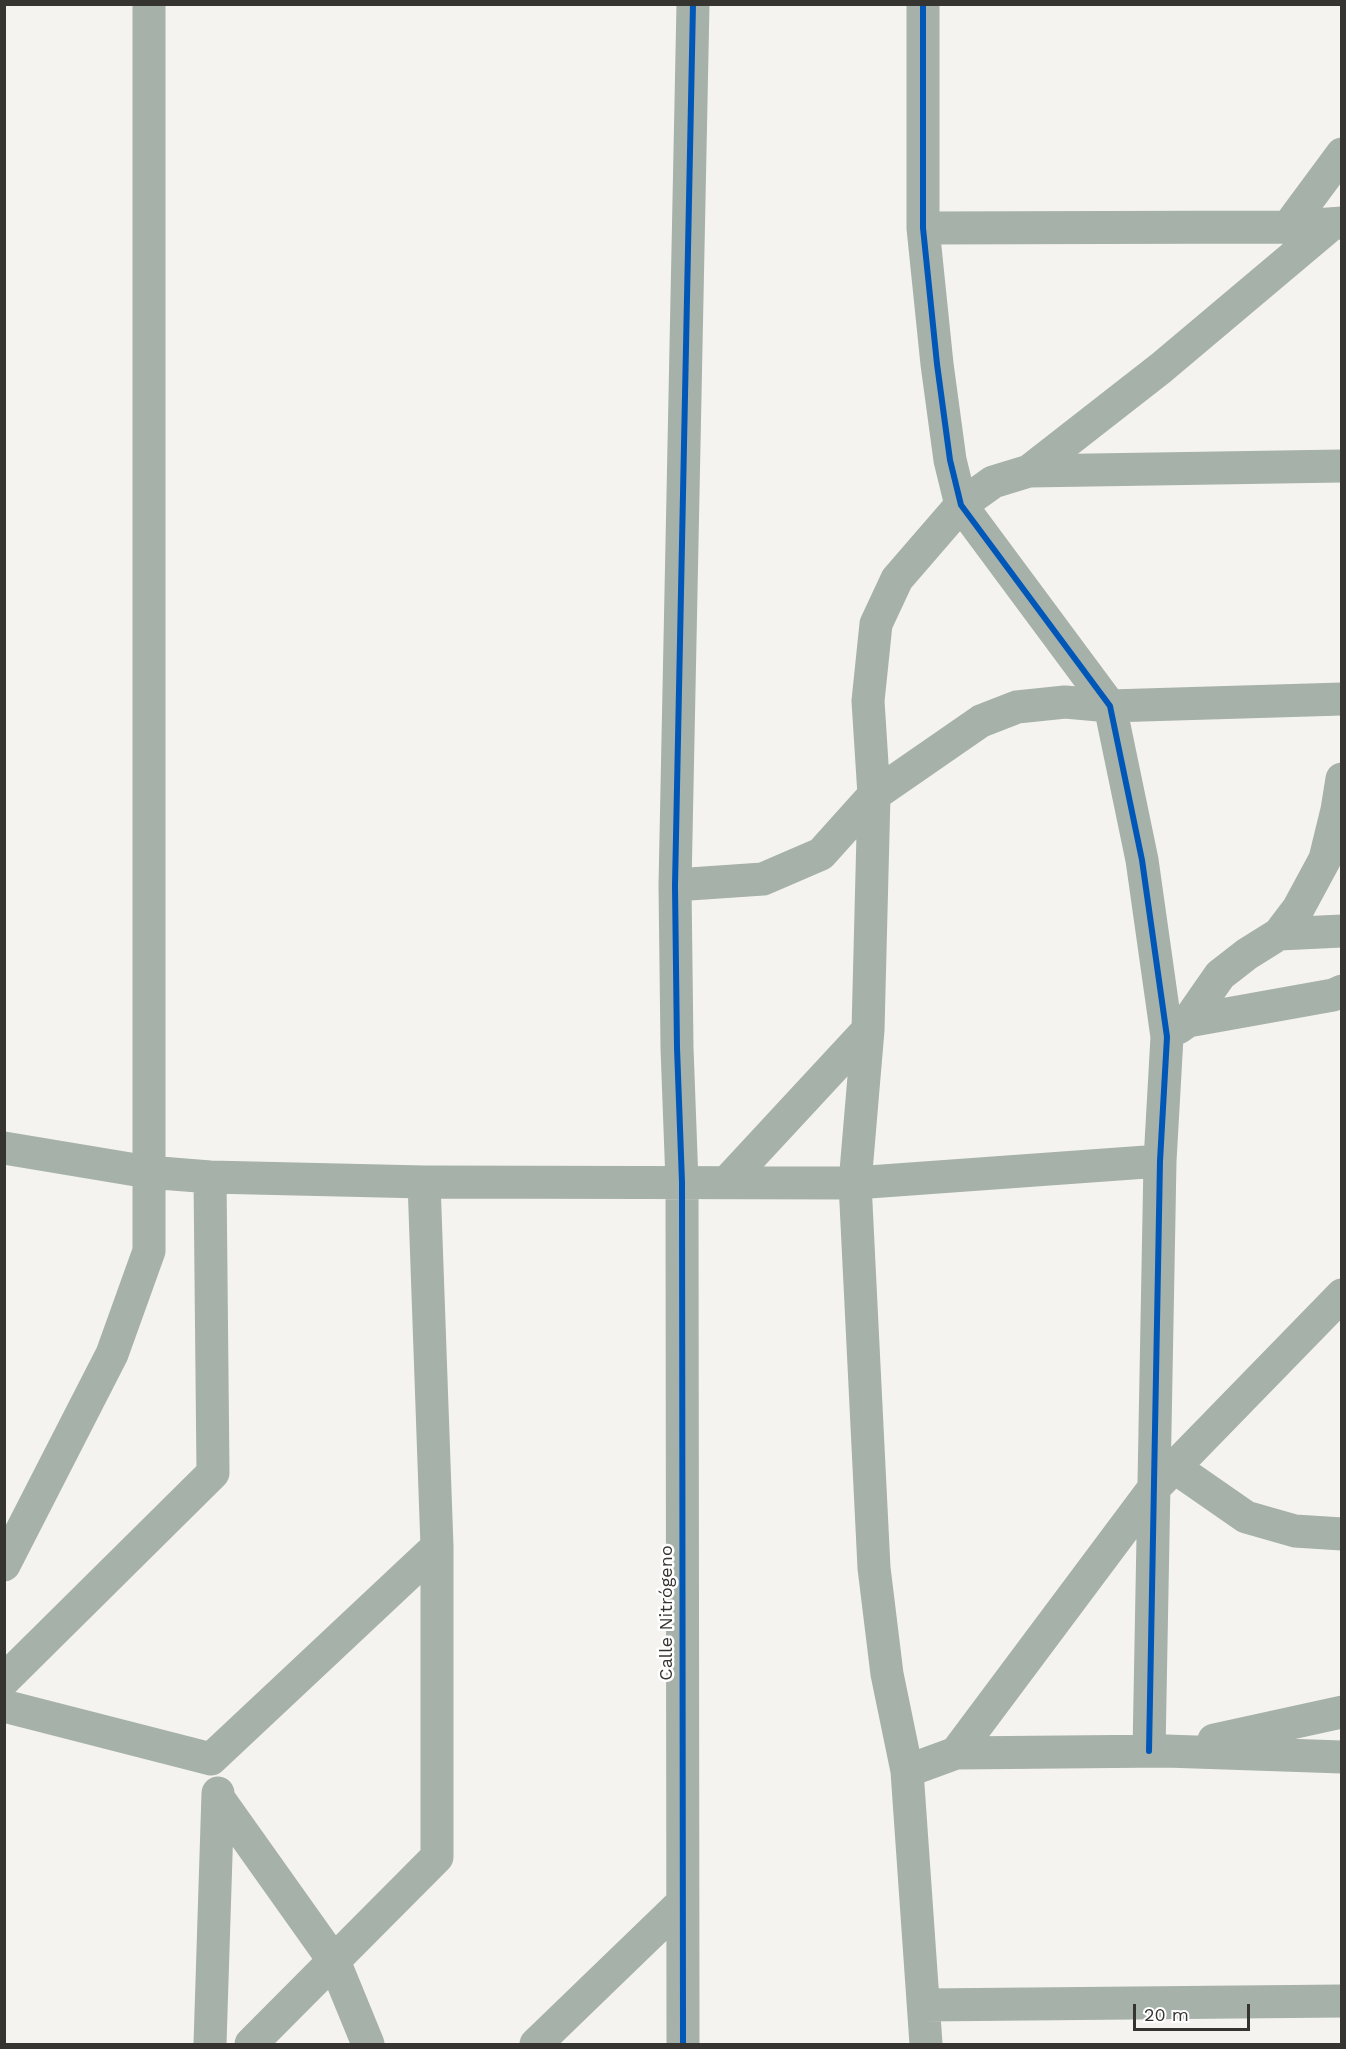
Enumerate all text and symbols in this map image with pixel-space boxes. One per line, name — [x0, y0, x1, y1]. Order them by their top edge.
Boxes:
street label: Calle Nitrógeno — [656, 1545, 678, 1681]
scale bar — [1136, 1992, 1253, 2030]
text: 20 m — [1144, 2004, 1189, 2025]

